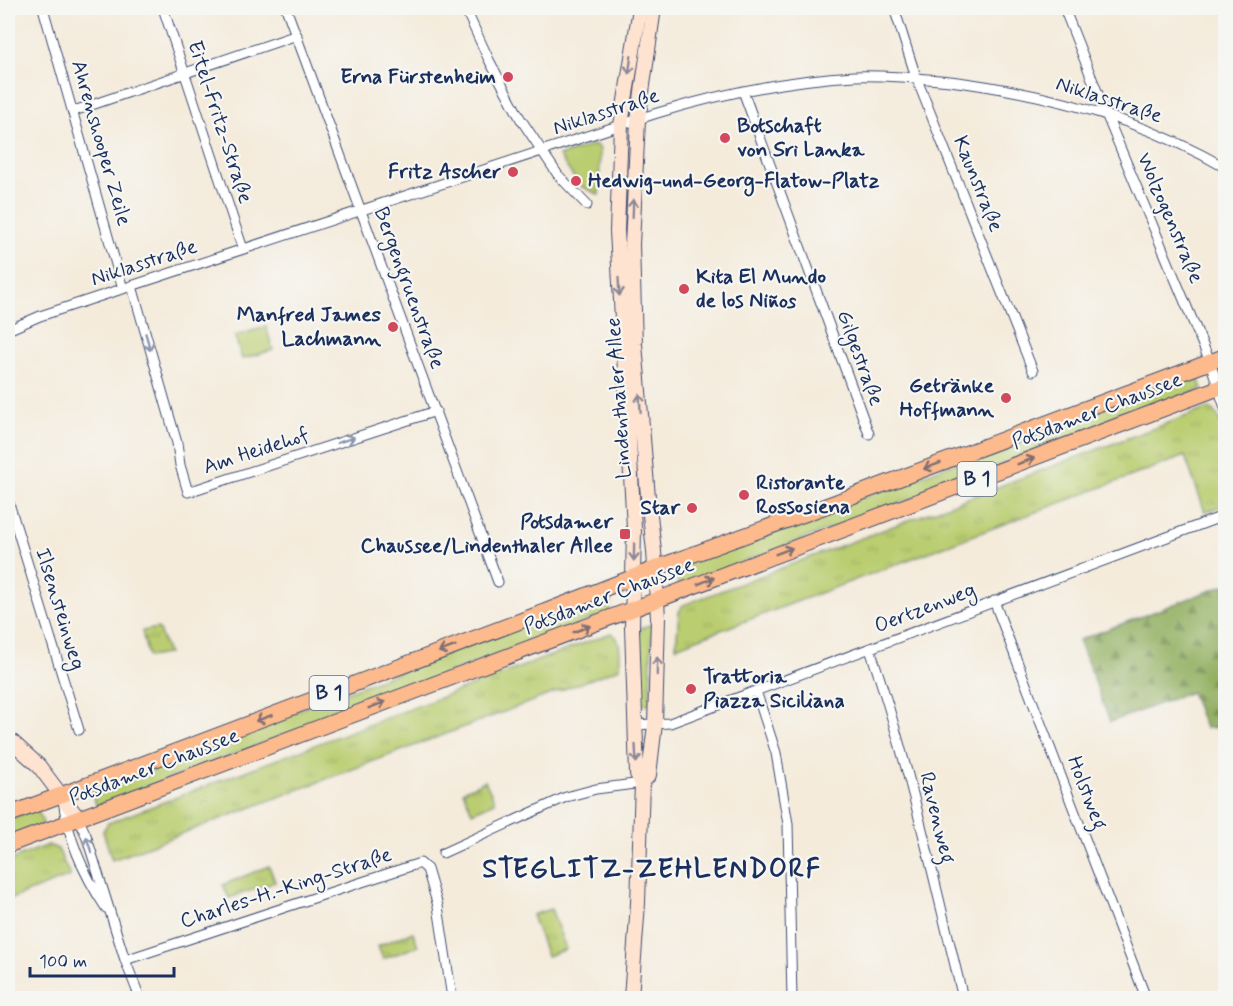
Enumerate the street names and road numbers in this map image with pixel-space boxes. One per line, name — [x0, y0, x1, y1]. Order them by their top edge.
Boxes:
street label: Eitel-Fritz-Straße — [180, 37, 260, 207]
street label: Ahrenshooper Zeile — [64, 57, 138, 229]
street label: Niklasstraße — [1052, 70, 1166, 130]
street label: Niklasstraße — [549, 82, 663, 142]
street label: Kaunstraße — [946, 132, 1010, 236]
street label: Wolzogenstraße — [1130, 148, 1210, 288]
street label: Bergengruenstraße — [365, 203, 451, 374]
street label: Niklasstraße — [87, 233, 201, 293]
street label: Gilgestraße — [829, 306, 890, 410]
street label: Lindenthaler Allee — [599, 316, 639, 480]
street label: Potsdamer Chaussee — [1008, 366, 1186, 456]
street label: Am Heidehof — [200, 421, 312, 481]
road number: B 1 — [958, 462, 996, 496]
street label: Ilsensteinweg — [27, 545, 92, 674]
street label: Potsdamer Chaussee — [520, 551, 698, 641]
street label: Oertzenweg — [870, 576, 980, 641]
road number: B 1 — [310, 676, 348, 710]
street label: Potsdamer Chaussee — [65, 722, 243, 812]
street label: Holstweg — [1058, 752, 1114, 835]
street label: Ravenweg — [910, 769, 962, 867]
street label: Charles-H.-King-Straße — [177, 841, 396, 936]

